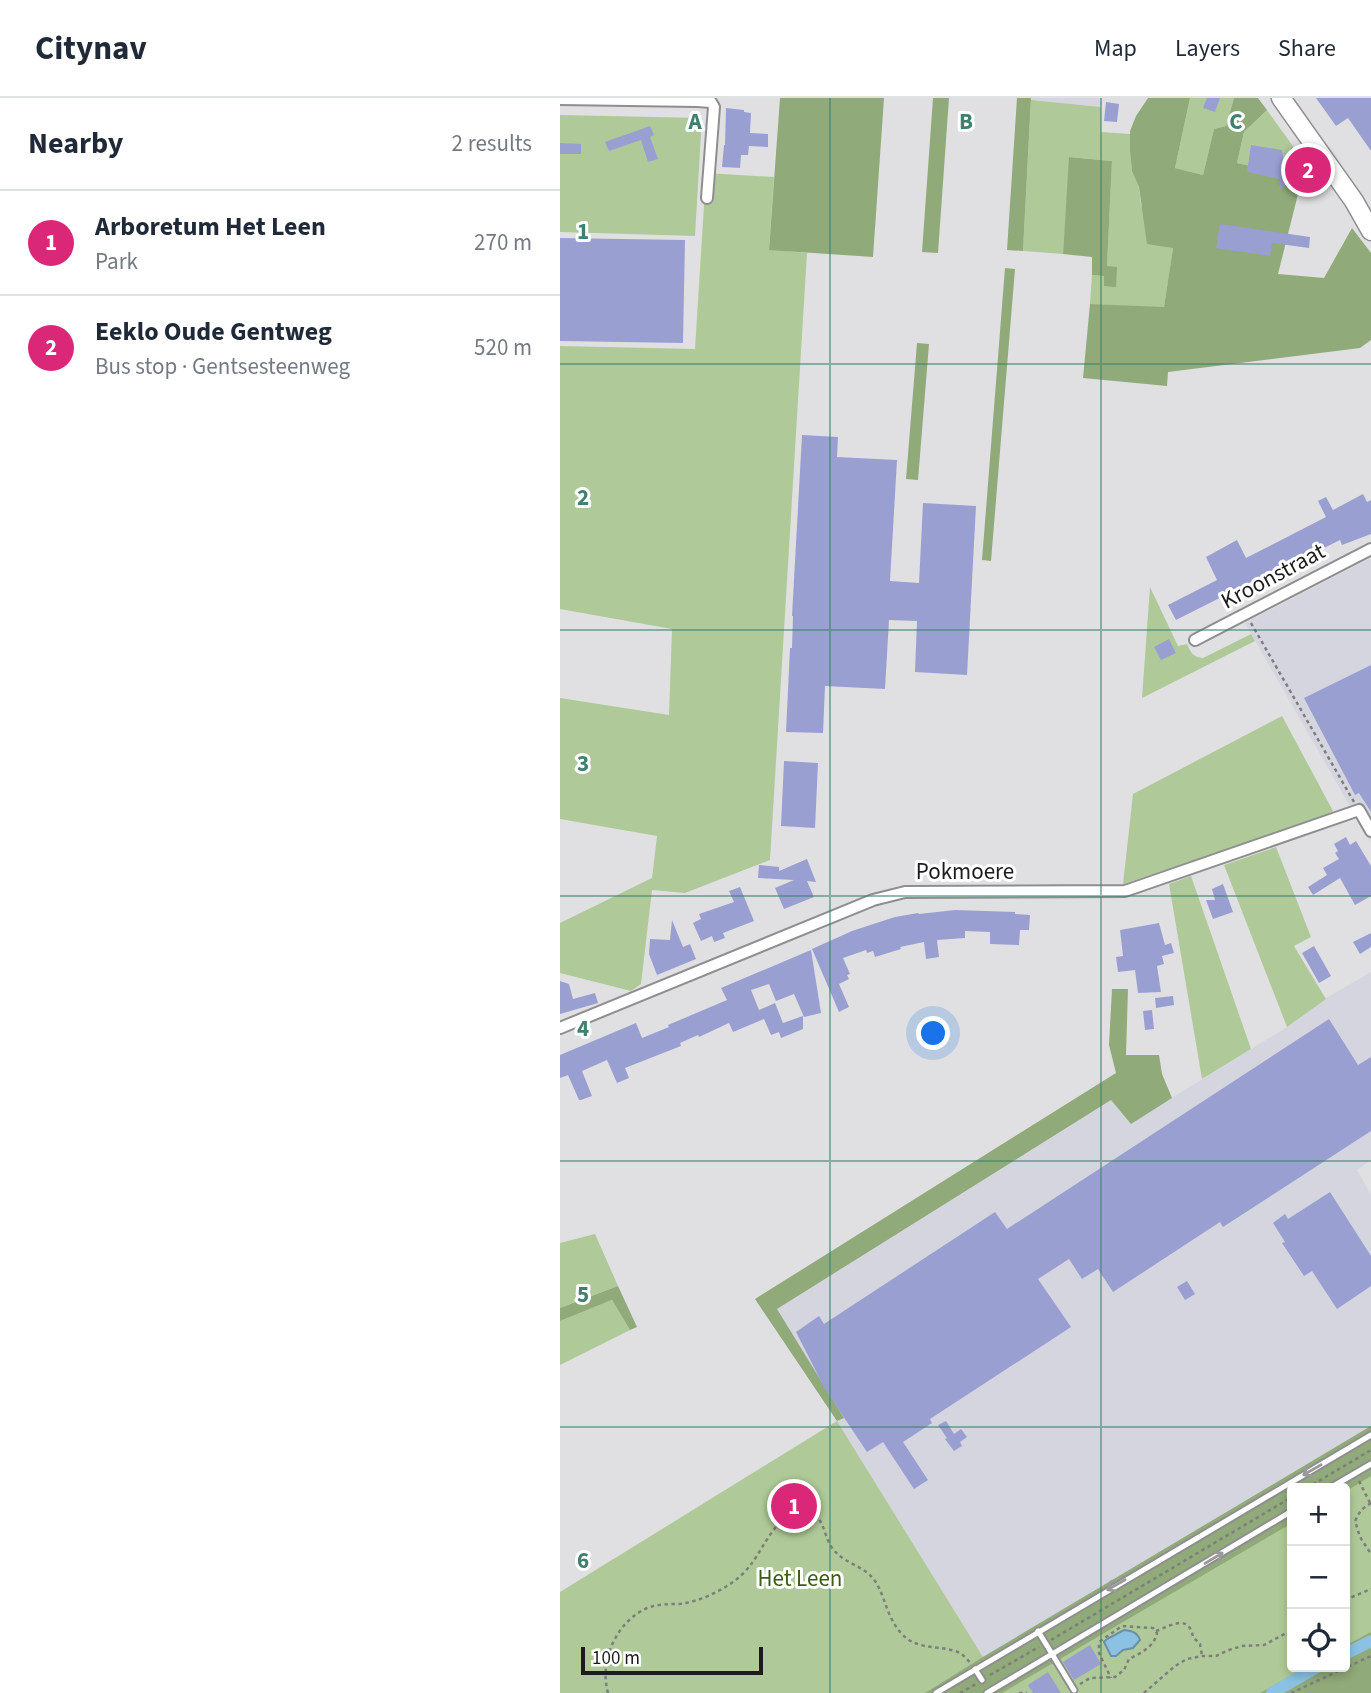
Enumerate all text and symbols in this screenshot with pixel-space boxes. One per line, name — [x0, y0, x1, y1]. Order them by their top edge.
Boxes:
text: Citynav — [35, 25, 147, 72]
text: Map — [1094, 31, 1137, 66]
text: Layers — [1175, 31, 1240, 66]
text: Share — [1278, 31, 1336, 66]
text: A — [687, 105, 702, 138]
text: B — [959, 105, 973, 138]
text: C — [1229, 105, 1243, 138]
text: Nearby — [28, 122, 123, 165]
text: 2 results — [452, 127, 532, 160]
pin: 2 — [1285, 144, 1331, 196]
text: Arboretum Het Leen — [95, 208, 326, 245]
text: 1 — [577, 215, 589, 248]
text: 1 — [45, 226, 57, 259]
text: 270 m — [474, 226, 532, 259]
text: Park — [95, 245, 138, 278]
text: Eeklo Oude Gentweg — [95, 313, 332, 350]
text: 2 — [45, 331, 57, 364]
text: 520 m — [474, 331, 532, 364]
text: Bus stop · Gentsesteenweg — [95, 350, 350, 383]
text: 2 — [577, 481, 589, 514]
street label: Kroonstraat — [1215, 535, 1331, 617]
text: 3 — [577, 747, 589, 780]
street label: Pokmoere — [916, 855, 1014, 888]
text: 4 — [577, 1012, 589, 1045]
your location — [916, 1016, 950, 1050]
text: 5 — [577, 1278, 589, 1311]
one-way arrow — [1303, 1463, 1323, 1477]
pin: 1 — [771, 1480, 817, 1532]
map controls — [1287, 1483, 1350, 1672]
button: + — [1287, 1483, 1350, 1546]
text: 6 — [577, 1544, 589, 1577]
button: − — [1287, 1546, 1350, 1609]
one-way arrow — [1203, 1551, 1223, 1565]
park label: Het Leen — [758, 1562, 842, 1595]
one-way arrow — [1107, 1578, 1127, 1592]
button: locate — [1287, 1609, 1350, 1672]
scale bar — [581, 1644, 763, 1676]
text: 100 m — [592, 1645, 640, 1672]

